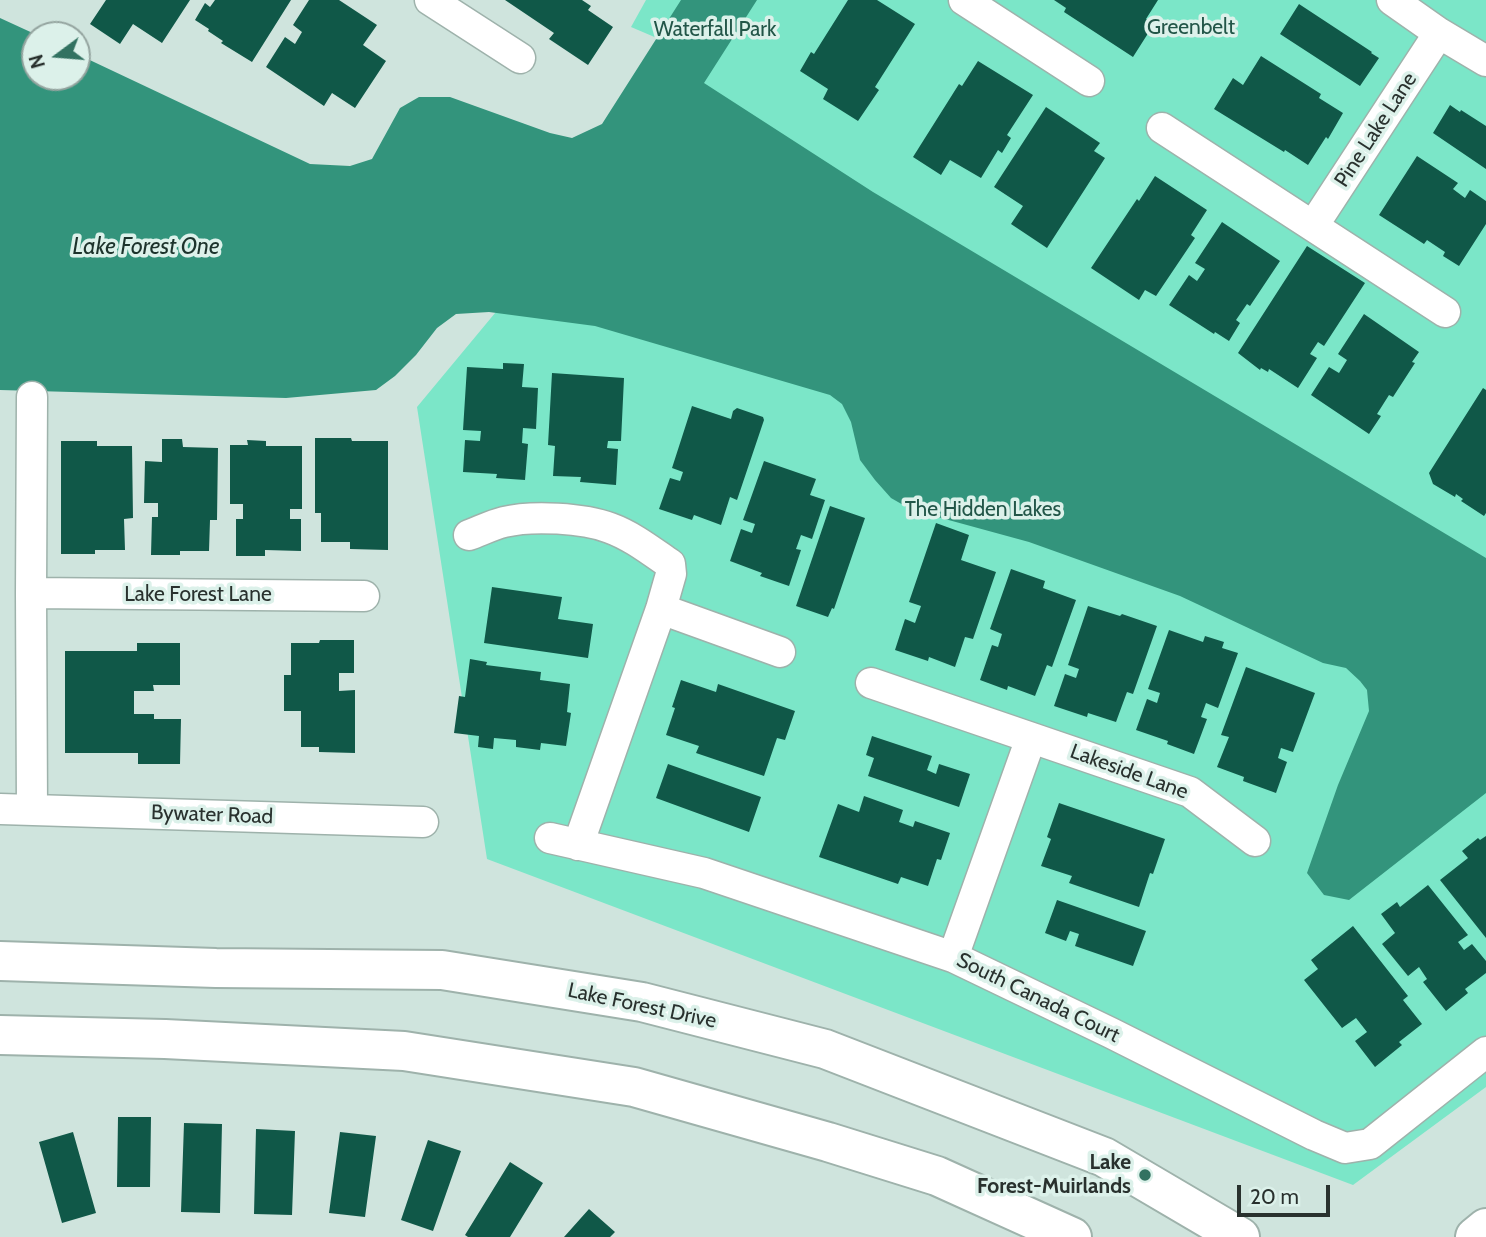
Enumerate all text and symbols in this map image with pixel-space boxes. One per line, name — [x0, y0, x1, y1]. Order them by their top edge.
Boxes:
park label: Greenbelt — [1147, 15, 1235, 41]
park label: Waterfall Park — [654, 17, 776, 43]
north arrow — [21, 21, 91, 91]
text: N — [24, 52, 50, 71]
street label: Pine Lake Lane — [1330, 68, 1422, 192]
water label: Lake Forest One — [73, 233, 219, 261]
park label: The Hidden Lakes — [905, 497, 1061, 523]
street label: Lake Forest Lane — [124, 582, 272, 608]
street label: Lakeside Lane — [1067, 739, 1191, 805]
street label: Bywater Road — [150, 800, 274, 830]
street label: South Canada Court — [952, 948, 1124, 1048]
street label: Lake Forest Drive — [565, 978, 719, 1034]
place label: Lake Forest-Muirlands — [977, 1150, 1131, 1200]
marker: Lake Forest-Muirlands — [1137, 1167, 1153, 1183]
scale bar — [1241, 1170, 1334, 1214]
text: 20 m — [1250, 1184, 1299, 1209]

